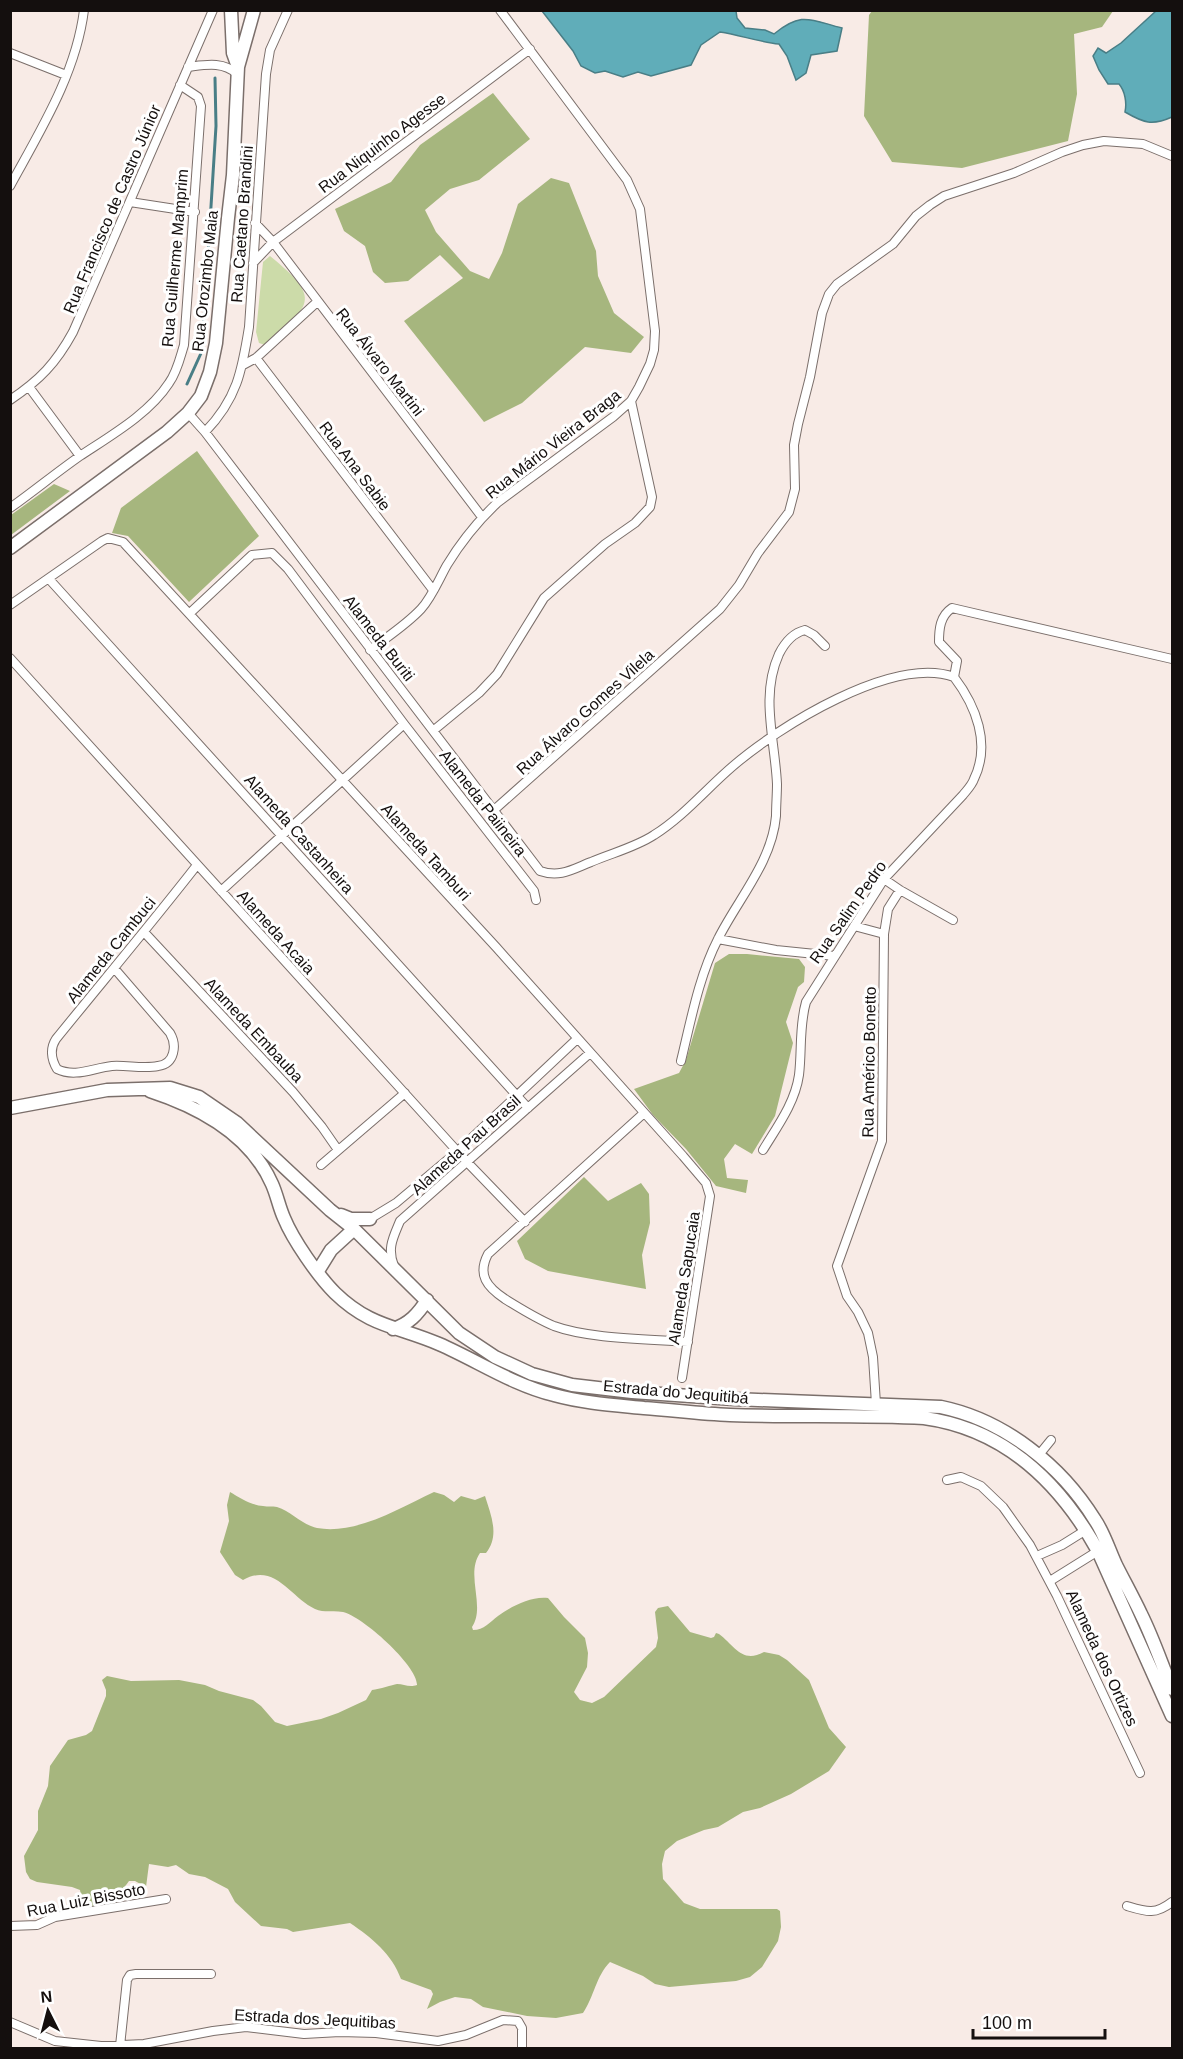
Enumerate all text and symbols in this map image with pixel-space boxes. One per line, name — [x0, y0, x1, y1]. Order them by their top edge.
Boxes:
street label: Rua Niquinho Agesse — [315, 90, 449, 196]
street label: Rua Francisco de Castro Júnior — [60, 102, 164, 316]
street label: Rua Caetano Brandini — [228, 145, 256, 303]
street label: Rua Guilherme Mamprim — [159, 168, 191, 348]
street label: Rua Orozimbo Maia — [189, 209, 221, 353]
street label: Rua Álvaro Martini — [333, 304, 428, 419]
street label: Rua Mário Vieira Braga — [482, 386, 624, 502]
street label: Rua Ana Sabie — [316, 418, 394, 514]
street label: Alameda Buriti — [340, 592, 418, 684]
street label: Rua Álvaro Gomes Vilela — [512, 645, 657, 778]
street label: Alameda Paiineira — [436, 747, 530, 859]
street label: Alameda Castanheira — [241, 771, 357, 897]
street label: Alameda Tamburi — [378, 800, 474, 904]
street label: Rua Salim Pedro — [806, 858, 890, 966]
street label: Alameda Acaia — [234, 887, 318, 977]
street label: Alameda Cambuci — [63, 894, 159, 1006]
street label: Alameda Embauba — [201, 974, 307, 1086]
street label: Rua Américo Bonetto — [859, 986, 879, 1138]
street label: Alameda Pau Brasil — [408, 1092, 524, 1198]
street label: Alameda Sapucaia — [665, 1210, 703, 1346]
street label: Estrada do Jequitibá — [603, 1377, 750, 1407]
street label: Alameda dos Ortizes — [1063, 1587, 1141, 1729]
street label: Rua Luiz Bissoto — [25, 1880, 147, 1920]
north arrow — [18, 1981, 78, 2041]
text: N — [40, 1988, 53, 2006]
scale bar — [973, 2002, 1105, 2040]
street label: Estrada dos Jequitibas — [234, 2006, 396, 2032]
text: 100 m — [982, 2013, 1032, 2033]

